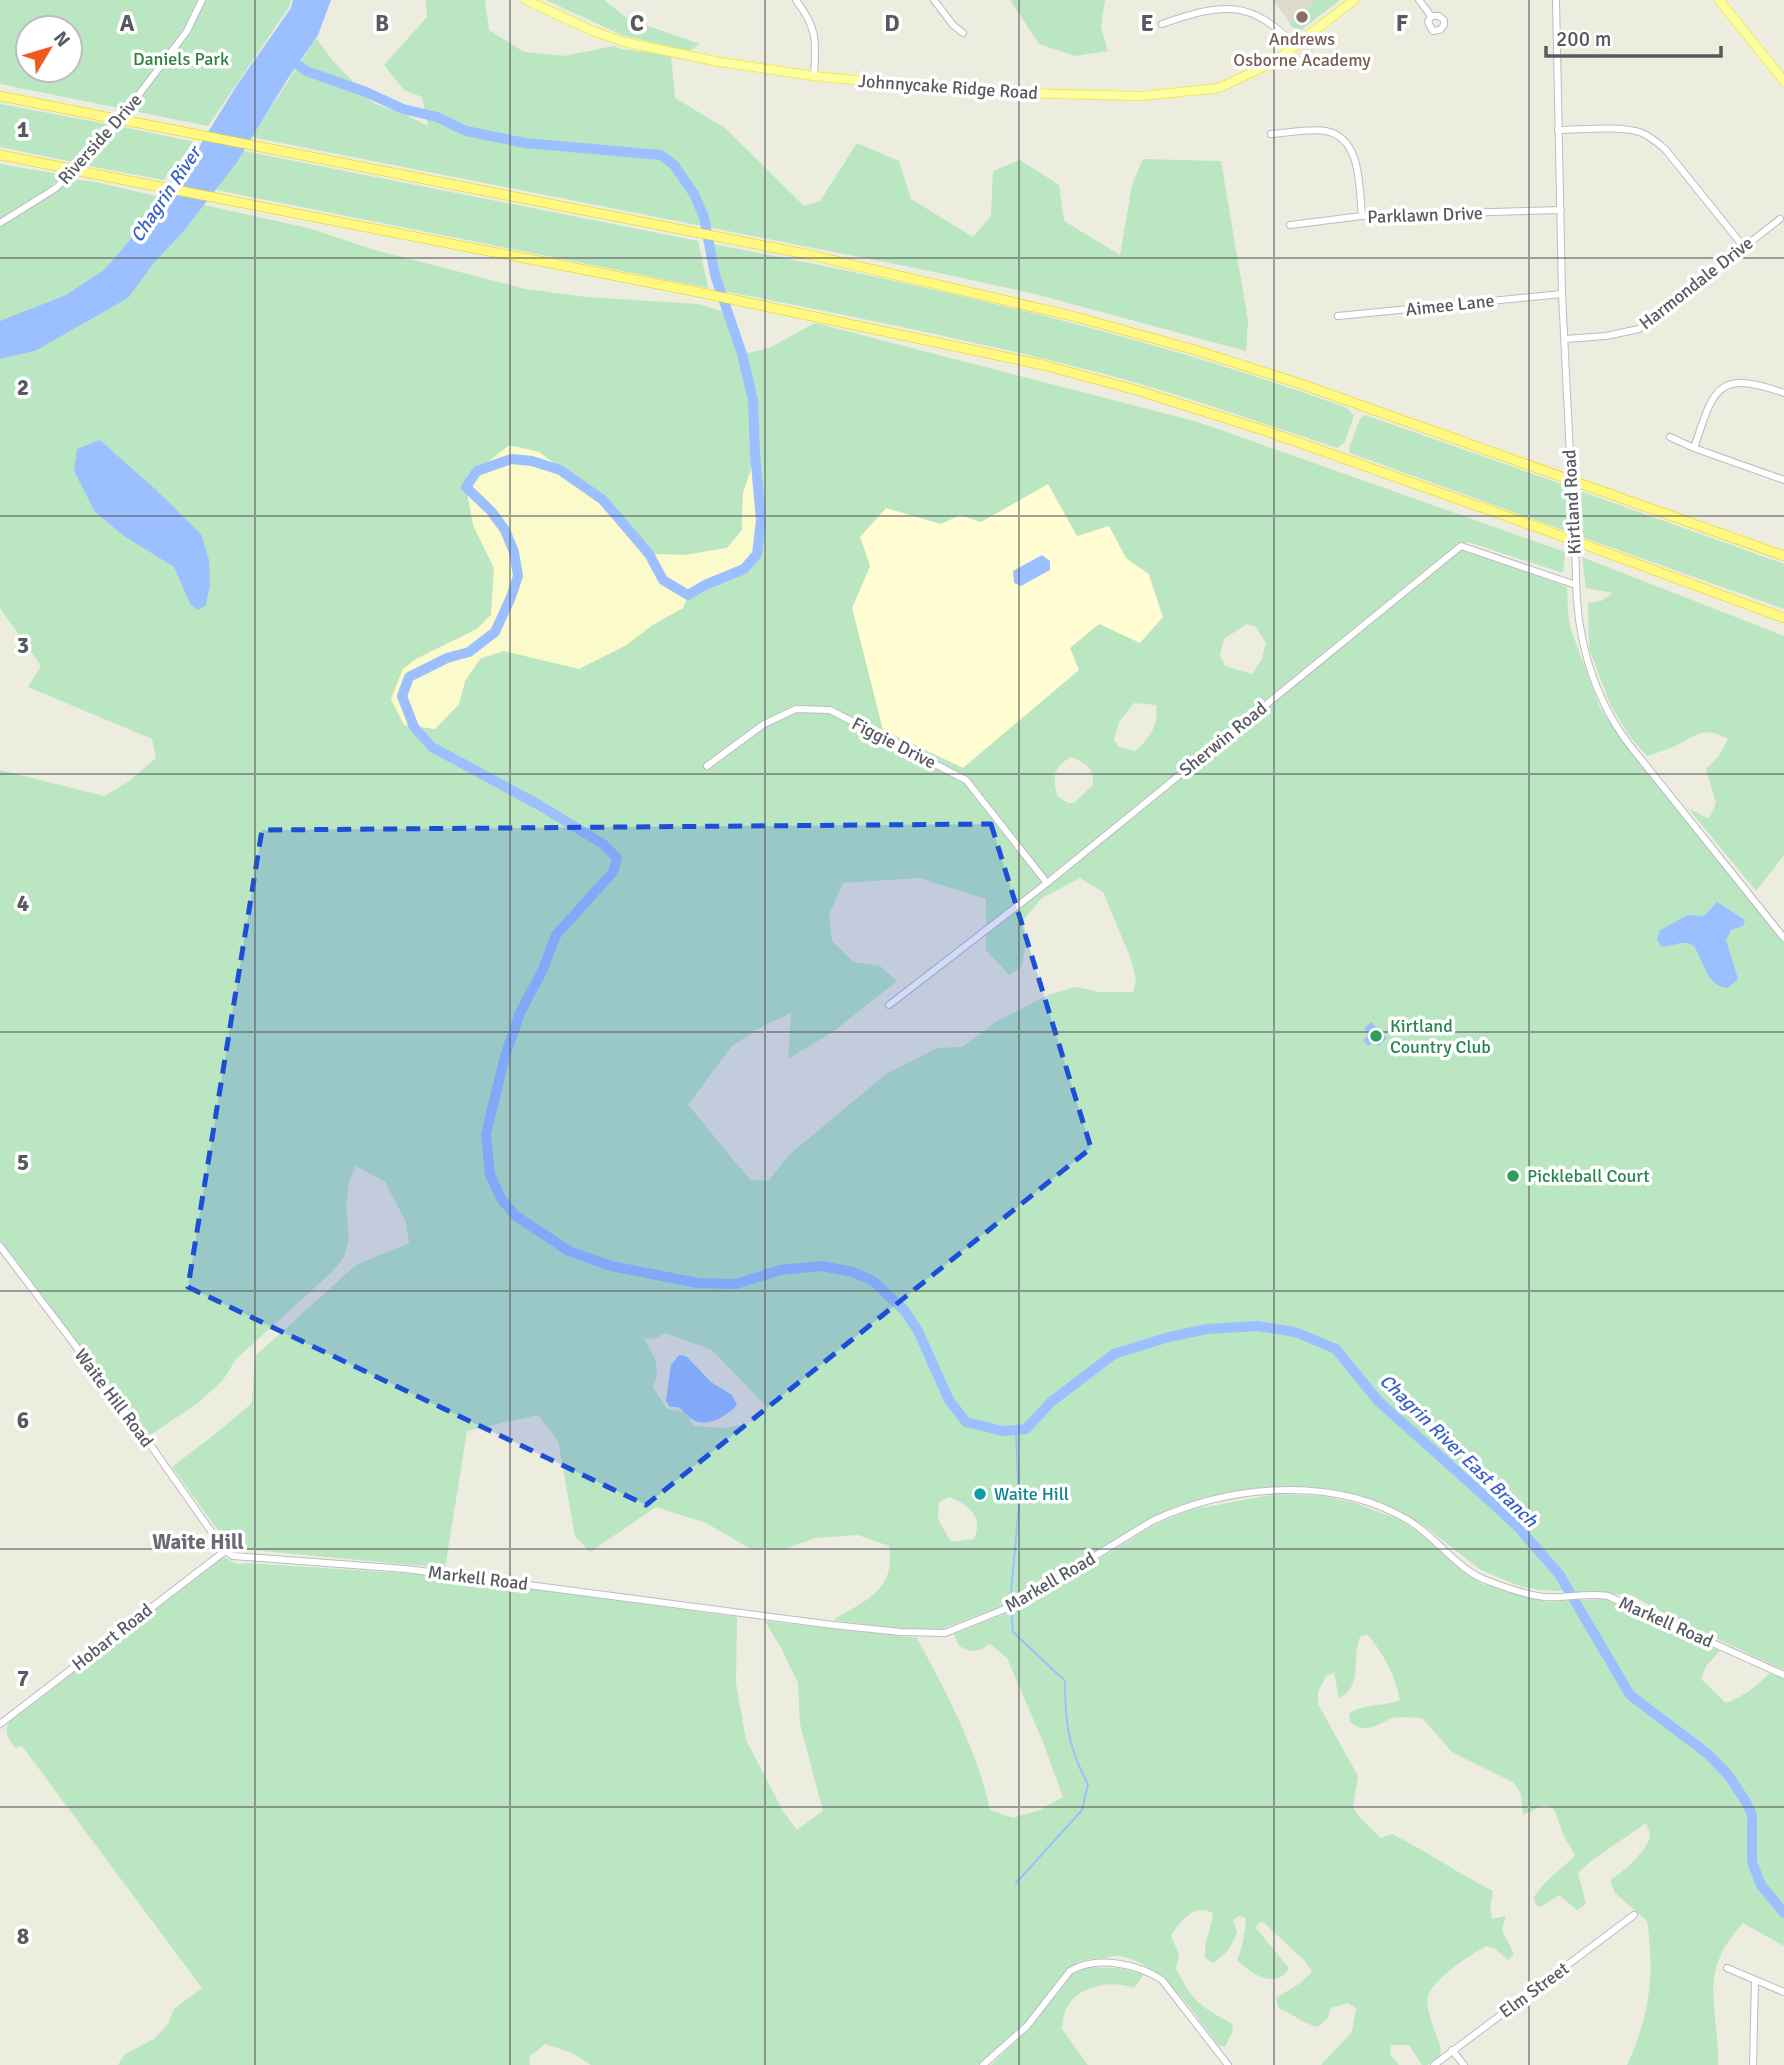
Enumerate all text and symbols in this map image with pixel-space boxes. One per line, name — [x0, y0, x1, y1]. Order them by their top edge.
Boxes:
text: A — [120, 9, 135, 38]
text: B — [375, 9, 389, 38]
text: C — [630, 9, 644, 38]
text: D — [884, 9, 900, 38]
text: E — [1140, 9, 1154, 38]
marker: Andrews Osborne Academy — [1294, 9, 1310, 25]
text: F — [1396, 9, 1408, 38]
north arrow — [14, 14, 84, 84]
scale bar — [1546, 14, 1721, 58]
text: 200 m — [1556, 26, 1611, 52]
text: N — [48, 27, 75, 52]
place label: Andrews Osborne Academy — [1233, 28, 1371, 71]
park label: Daniels Park — [133, 48, 229, 70]
street label: Johnnycake Ridge Road — [857, 70, 1039, 104]
street label: Riverside Drive — [53, 89, 147, 189]
text: 1 — [17, 115, 29, 144]
water label: Chagrin River — [125, 140, 208, 247]
street label: Parklawn Drive — [1367, 202, 1483, 228]
street label: Harmondale Drive — [1635, 232, 1757, 334]
street label: Aimee Lane — [1404, 289, 1496, 321]
text: 2 — [17, 373, 29, 402]
street label: Kirtland Road — [1558, 449, 1586, 555]
text: 3 — [17, 631, 29, 660]
street label: Sherwin Road — [1175, 697, 1271, 781]
street label: Figgie Drive — [848, 712, 940, 774]
text: 4 — [17, 889, 29, 918]
place label: Kirtland Country Club — [1390, 1015, 1491, 1058]
marker: Kirtland Country Club — [1368, 1028, 1384, 1044]
text: 5 — [17, 1148, 29, 1177]
place label: Pickleball Court — [1527, 1165, 1650, 1187]
marker: Pickleball Court — [1505, 1168, 1521, 1184]
street label: Waite Hill Road — [70, 1344, 158, 1452]
water label: Chagrin River East Branch — [1374, 1369, 1543, 1533]
text: 6 — [17, 1406, 29, 1435]
place label: Waite Hill — [994, 1483, 1069, 1505]
marker: Waite Hill — [972, 1486, 988, 1502]
district label: Waite Hill — [152, 1529, 244, 1555]
street label: Markell Road — [1001, 1547, 1099, 1617]
street label: Markell Road — [427, 1561, 529, 1595]
street label: Markell Road — [1615, 1591, 1717, 1653]
street label: Hobart Road — [67, 1599, 157, 1675]
text: 7 — [17, 1664, 29, 1693]
text: 8 — [17, 1922, 29, 1951]
street label: Elm Street — [1495, 1957, 1573, 2023]

